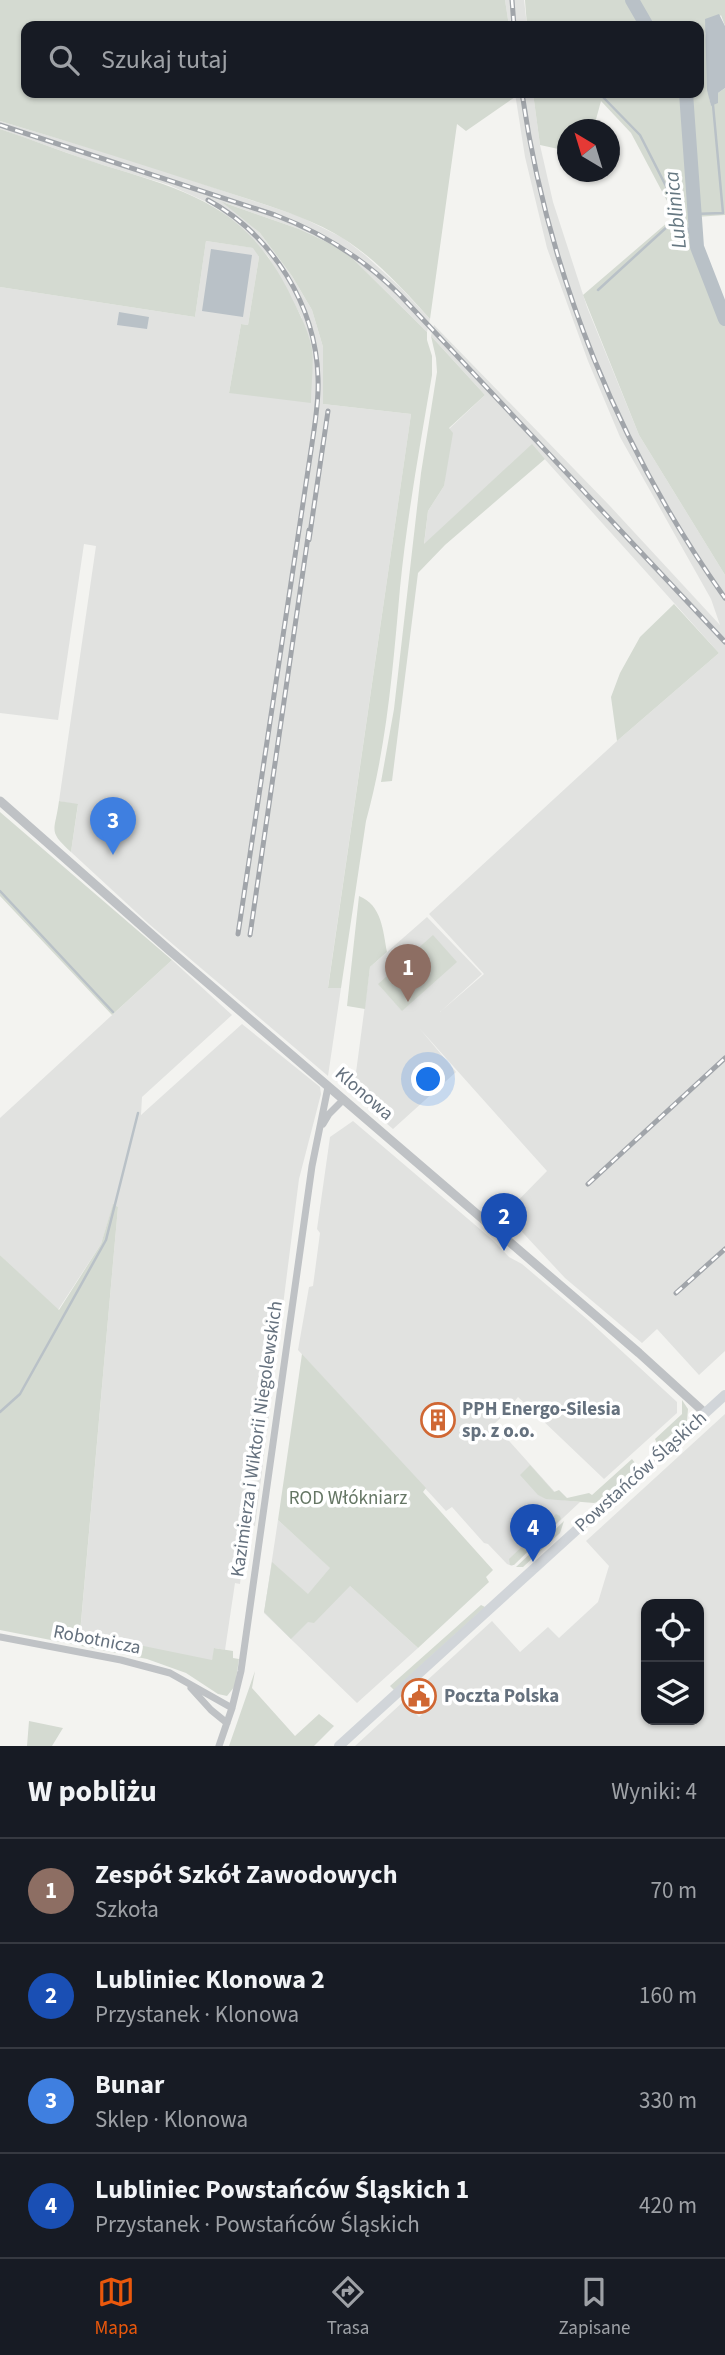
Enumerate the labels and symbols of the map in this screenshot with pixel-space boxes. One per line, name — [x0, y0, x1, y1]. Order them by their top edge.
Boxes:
north arrow — [557, 119, 620, 182]
water label: Lublinica — [656, 170, 694, 250]
pin: 3 — [90, 797, 136, 855]
pin: 1 — [385, 944, 431, 1002]
street label: Klonowa — [329, 1061, 399, 1127]
your location — [411, 1062, 445, 1096]
pin: 2 — [481, 1193, 527, 1251]
street label: Kazimierza i Wiktorii Niegolewskich — [224, 1299, 290, 1579]
place label: PPH Energo-Silesia sp. z o.o. — [462, 1396, 621, 1445]
building icon: PPH Energo-Silesia sp. z o.o. — [419, 1401, 457, 1439]
street label: Powstańców Śląskich — [569, 1405, 713, 1539]
park label: ROD Włókniarz — [289, 1485, 407, 1512]
pin: 4 — [510, 1504, 556, 1562]
street label: Robotnicza — [51, 1618, 143, 1662]
public building icon: Poczta Polska — [400, 1677, 438, 1715]
place label: Poczta Polska — [444, 1683, 559, 1710]

